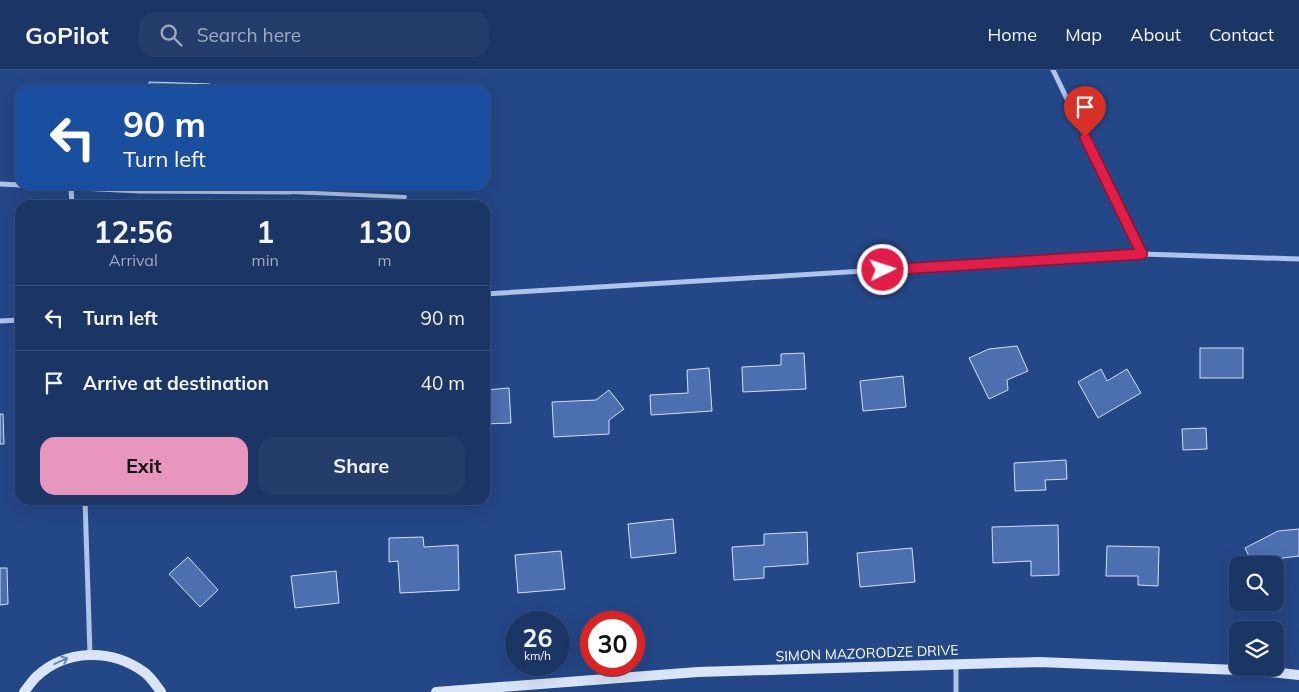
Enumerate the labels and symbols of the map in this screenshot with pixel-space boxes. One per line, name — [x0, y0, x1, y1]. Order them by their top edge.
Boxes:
pin — [1064, 86, 1106, 137]
position arrow — [856, 243, 908, 295]
speed limit sign: 30 — [580, 611, 645, 676]
street label: SIMON MAZORODZE DRIVE — [775, 641, 959, 665]
one-way arrow — [53, 656, 68, 666]

